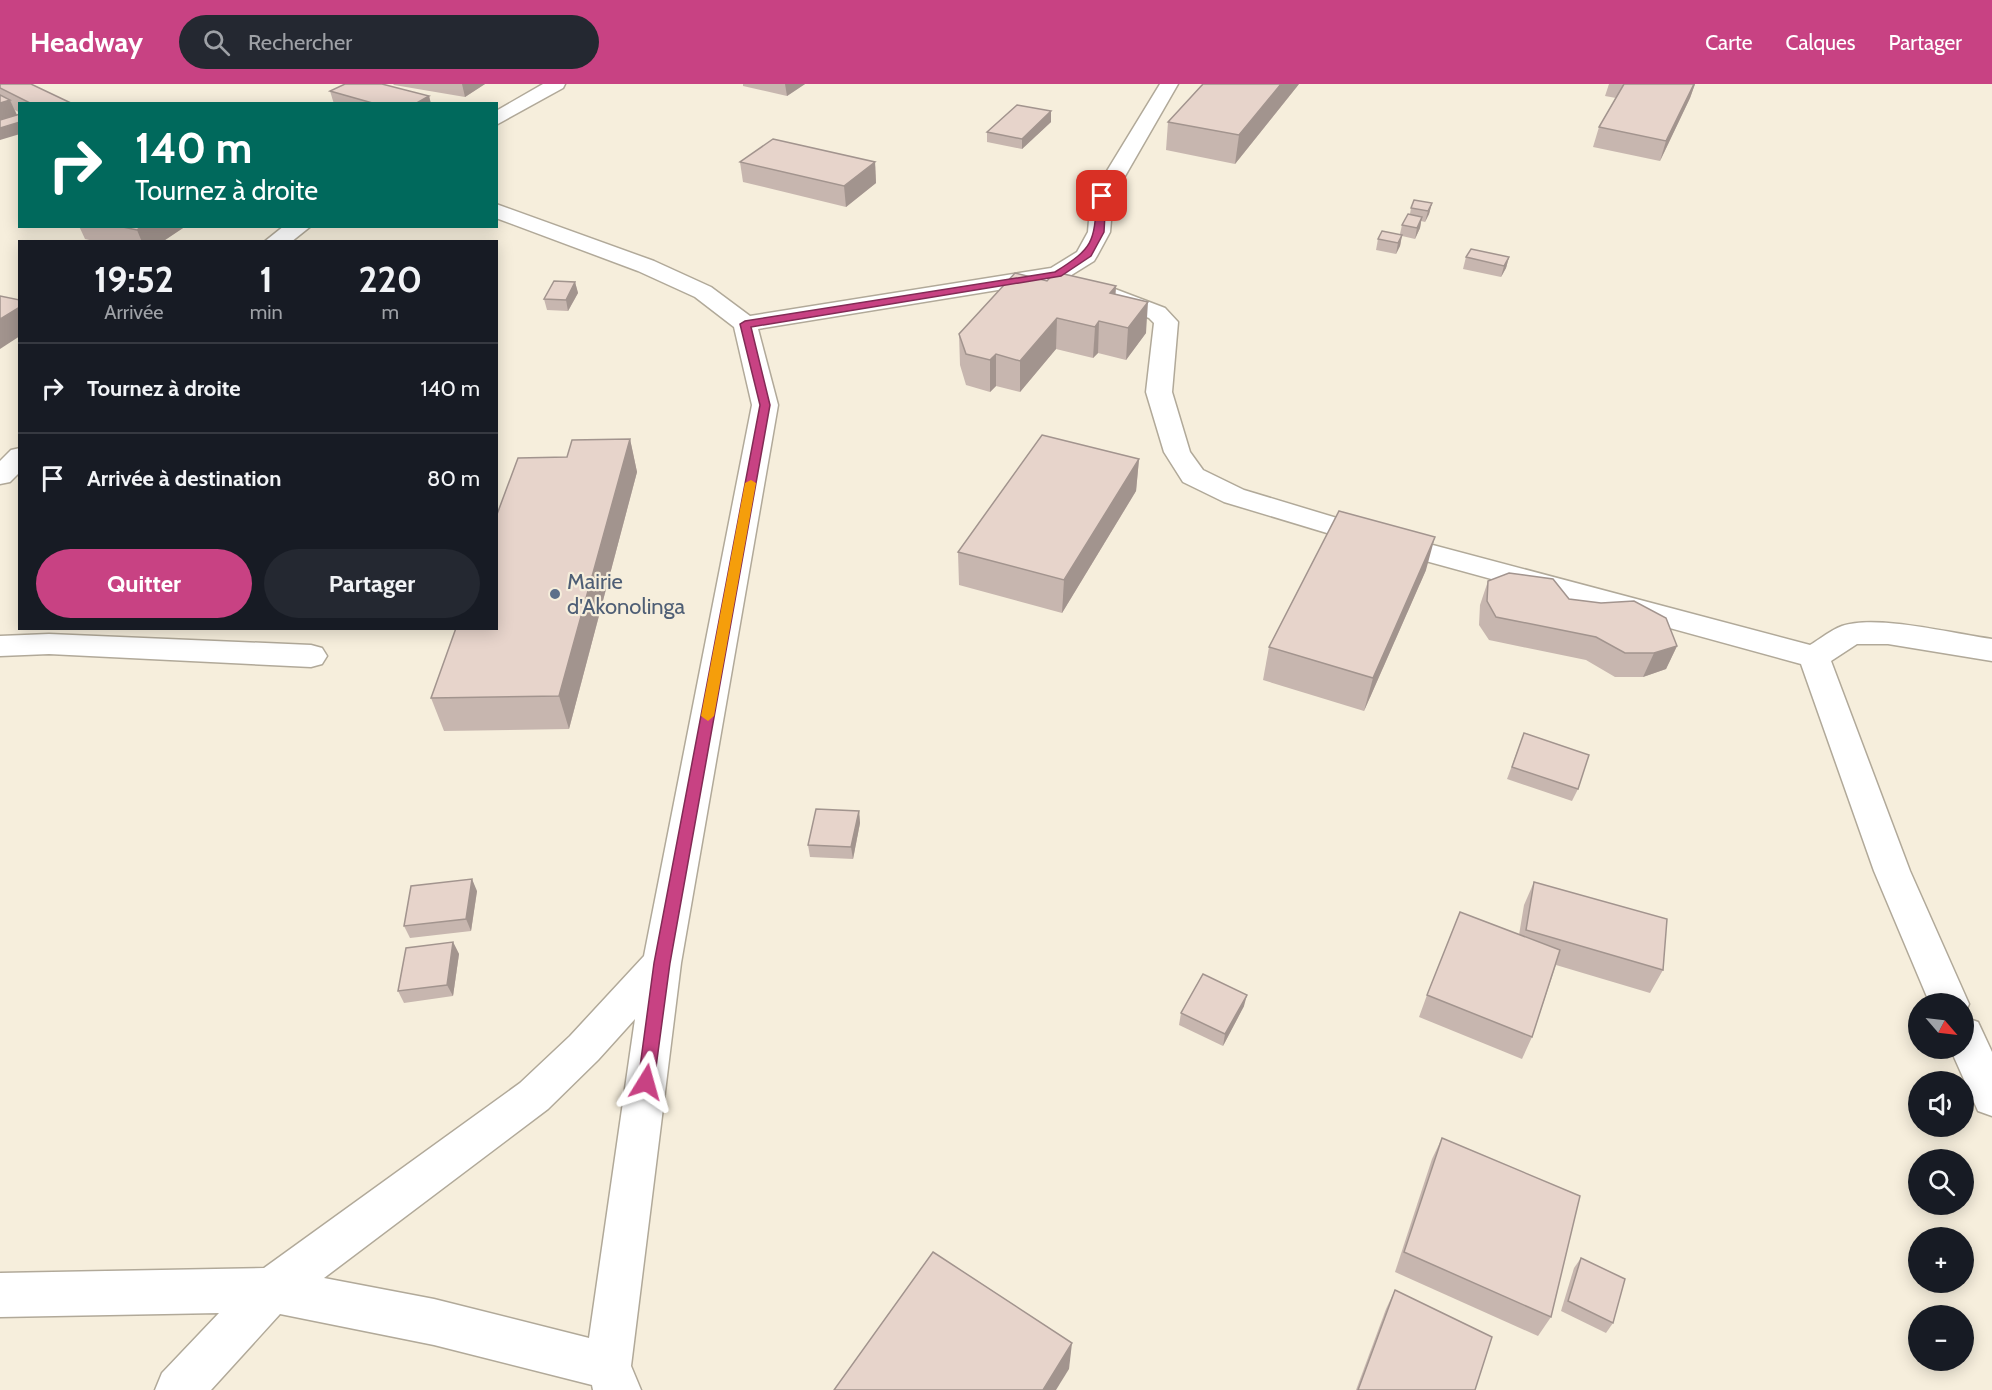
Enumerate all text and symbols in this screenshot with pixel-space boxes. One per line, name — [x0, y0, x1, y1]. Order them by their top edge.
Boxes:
search box — [179, 15, 599, 69]
text: Headway — [30, 25, 143, 59]
icon: search — [200, 26, 233, 59]
text: Rechercher — [248, 29, 352, 56]
text: Carte — [1705, 30, 1753, 55]
text: Calques — [1786, 30, 1856, 55]
text: Partager — [1889, 30, 1962, 55]
text: 140 m — [135, 122, 252, 174]
icon: right — [36, 126, 114, 204]
pin — [1076, 170, 1127, 221]
text: Tournez à droite — [135, 174, 318, 207]
icon: arrive — [1085, 179, 1118, 212]
text: 19:52 — [94, 257, 174, 301]
text: 1 — [260, 257, 273, 301]
text: 220 — [359, 257, 422, 301]
text: Arrivée — [104, 300, 164, 324]
text: min — [250, 300, 283, 324]
text: m — [382, 300, 399, 324]
icon: right — [36, 372, 69, 405]
text: Tournez à droite — [87, 375, 241, 402]
text: 140 m — [421, 375, 480, 402]
icon: arrive — [36, 462, 69, 495]
text: Arrivée à destination — [87, 465, 281, 492]
text: 80 m — [427, 465, 480, 492]
button: Quitter — [36, 549, 252, 618]
button: Partager — [264, 549, 480, 618]
place label: Mairie d'Akonolinga — [567, 568, 686, 620]
marker: Mairie d'Akonolinga — [548, 587, 562, 601]
north arrow — [1908, 993, 1974, 1059]
map controls — [1908, 993, 1974, 1371]
position arrow — [614, 1050, 678, 1114]
button: sound — [1908, 1071, 1974, 1137]
button: search — [1908, 1149, 1974, 1215]
button: + — [1908, 1227, 1974, 1293]
button: − — [1908, 1305, 1974, 1371]

